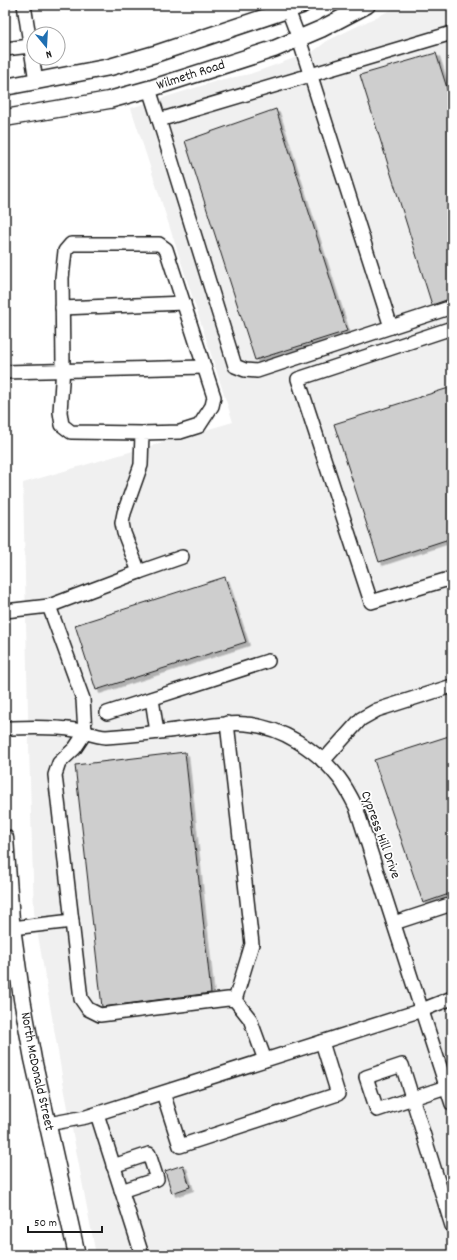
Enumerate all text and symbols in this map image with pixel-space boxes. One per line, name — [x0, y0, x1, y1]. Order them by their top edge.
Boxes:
north arrow — [26, 26, 66, 66]
text: N — [43, 45, 54, 62]
street label: Wilmeth Road — [154, 55, 228, 96]
street label: Cypress Hill Drive — [355, 788, 405, 882]
street label: North McDonald Street — [15, 1011, 59, 1133]
scale bar — [28, 1208, 102, 1234]
text: 50 m — [34, 1215, 57, 1232]

